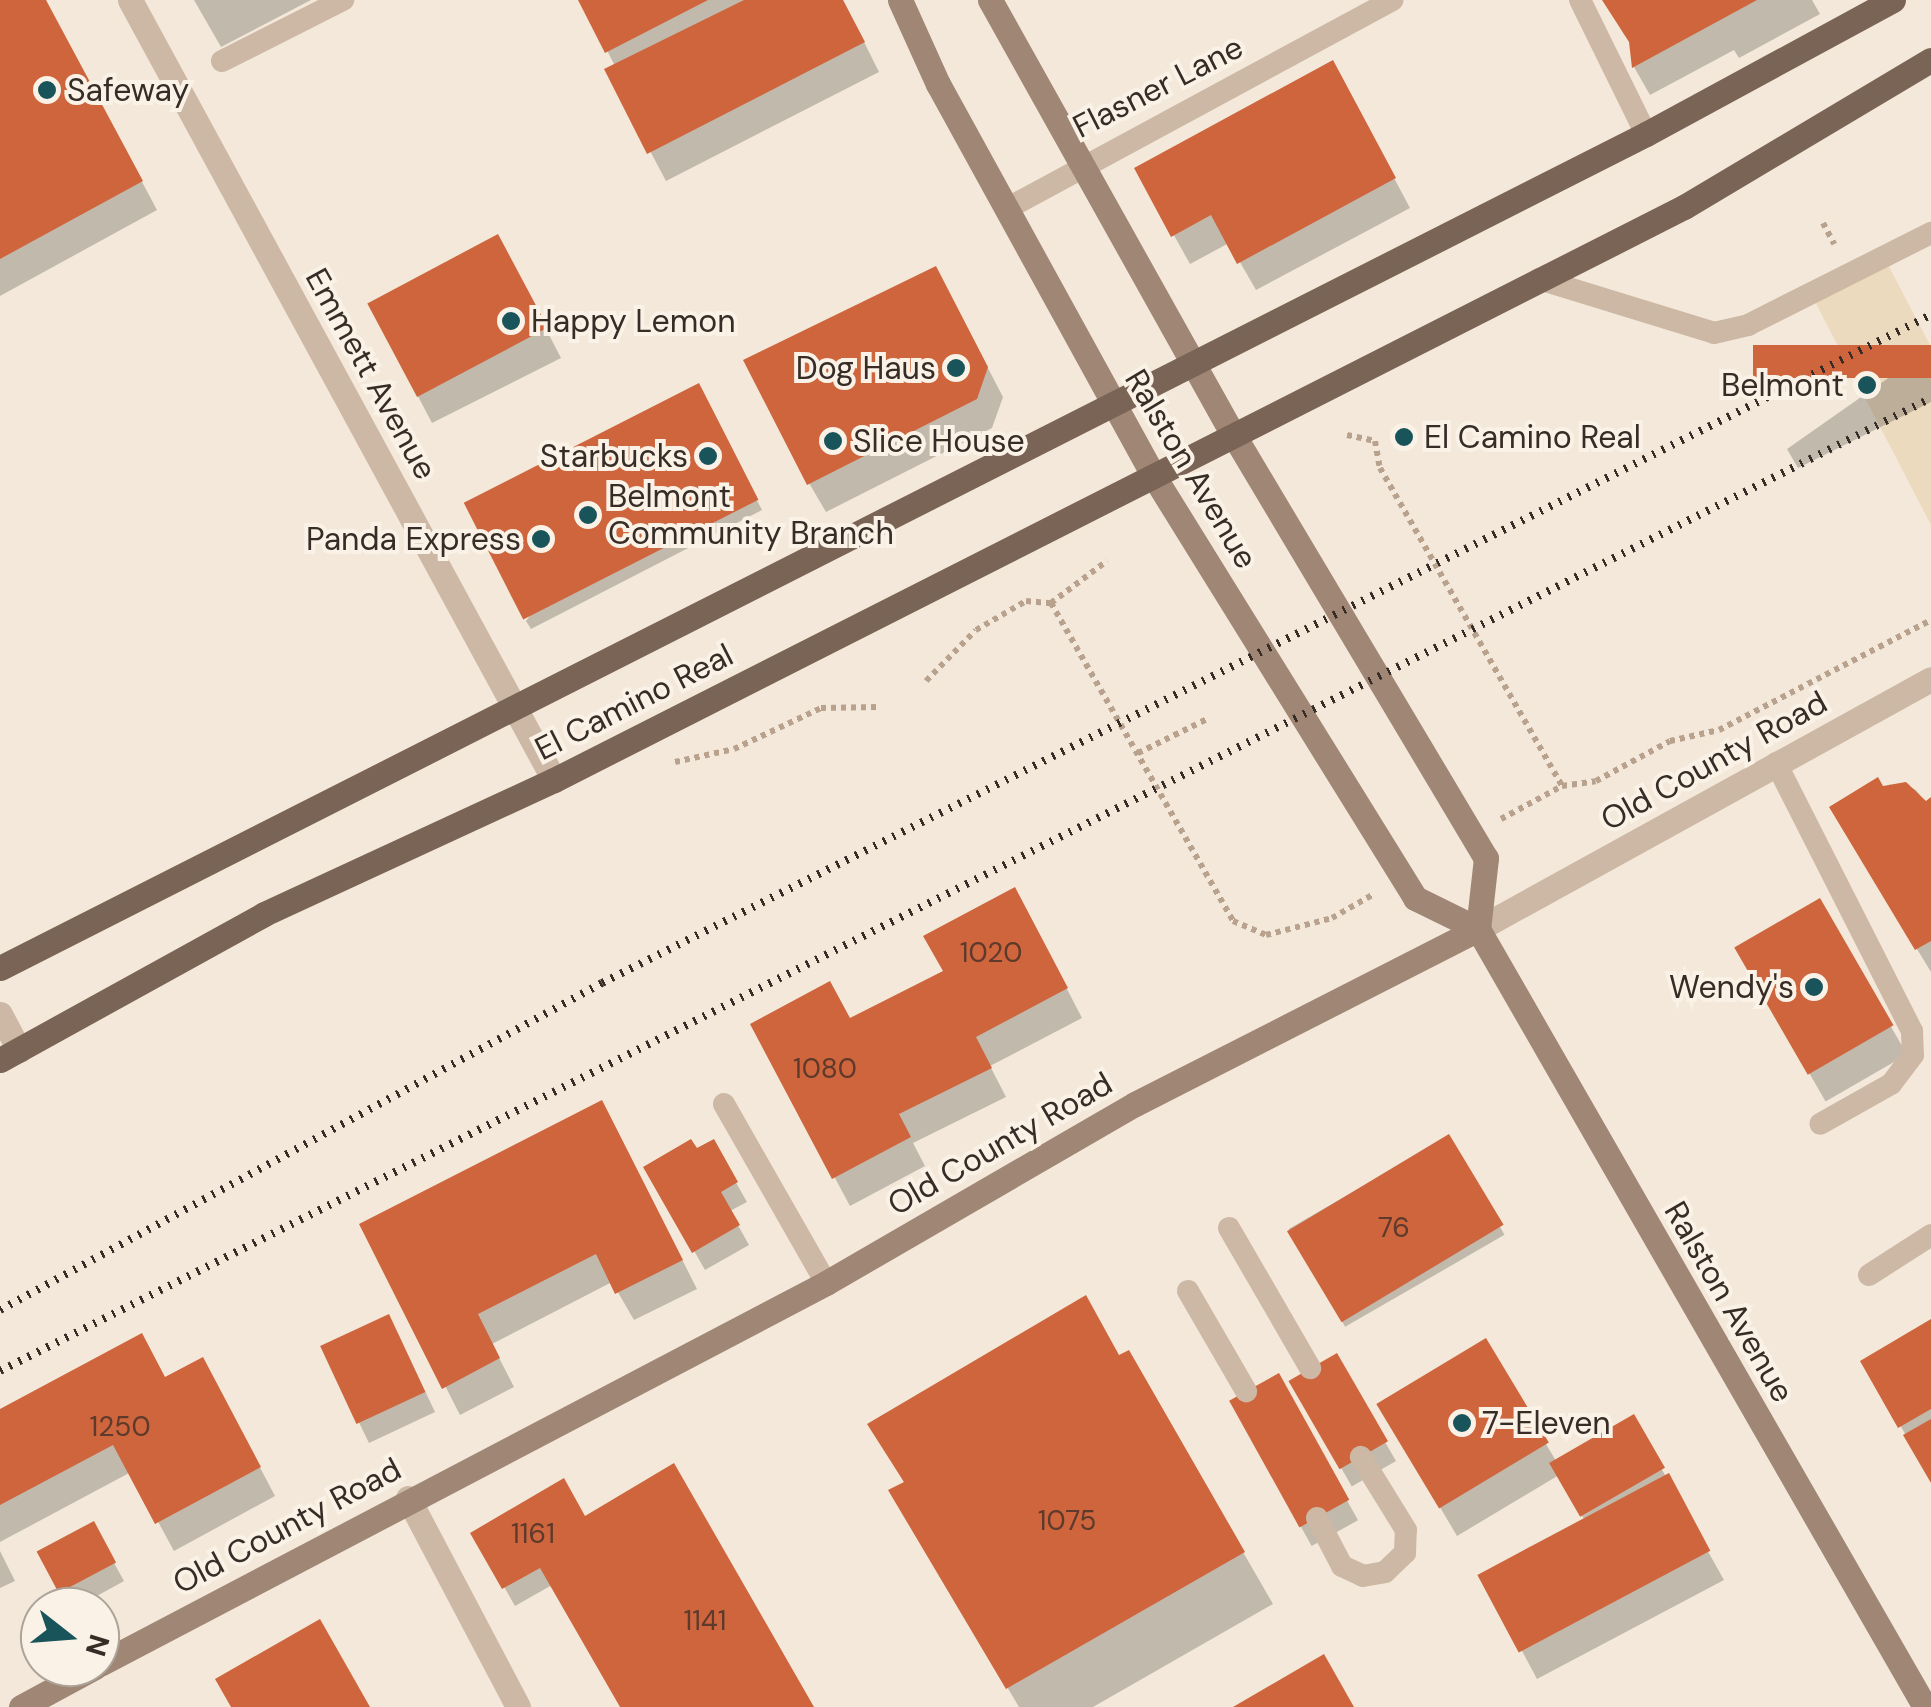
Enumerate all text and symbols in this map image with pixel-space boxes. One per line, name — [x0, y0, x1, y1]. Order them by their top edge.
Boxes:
street label: Flasner Lane — [1067, 28, 1249, 146]
place label: Safeway — [67, 71, 189, 109]
marker: Safeway — [36, 79, 58, 101]
street label: Emmett Avenue — [297, 262, 445, 486]
place label: Happy Lemon — [531, 302, 736, 340]
marker: Happy Lemon — [500, 310, 522, 332]
place label: Dog Haus — [796, 349, 936, 387]
marker: Dog Haus — [945, 357, 967, 379]
street label: Ralston Avenue — [1117, 363, 1265, 575]
place label: Belmont — [1721, 366, 1844, 404]
marker: Belmont — [1854, 372, 1880, 398]
place label: El Camino Real — [1424, 418, 1641, 456]
place label: Slice House — [853, 422, 1025, 460]
marker: El Camino Real — [1393, 426, 1415, 448]
marker: Slice House — [822, 430, 844, 452]
place label: Starbucks — [540, 437, 688, 475]
marker: Starbucks — [697, 445, 719, 467]
place label: Belmont Community Branch — [608, 478, 894, 553]
marker: Belmont Community Branch — [577, 504, 599, 526]
place label: Panda Express — [306, 520, 521, 558]
marker: Panda Express — [530, 528, 552, 550]
street label: El Camino Real — [529, 636, 739, 768]
street label: Old County Road — [1594, 683, 1834, 839]
house number: 1020 — [960, 936, 1022, 970]
place label: Wendy's — [1669, 968, 1794, 1006]
marker: Wendy's — [1803, 976, 1825, 998]
house number: 1080 — [793, 1052, 857, 1086]
street label: Old County Road — [881, 1064, 1119, 1224]
street label: Ralston Avenue — [1656, 1195, 1802, 1409]
house number: 76 — [1378, 1211, 1410, 1245]
place label: 7-Eleven — [1482, 1404, 1611, 1442]
house number: 1250 — [89, 1410, 151, 1444]
marker: 7-Eleven — [1451, 1412, 1473, 1434]
street label: Old County Road — [167, 1450, 407, 1602]
house number: 1075 — [1038, 1504, 1096, 1538]
house number: 1161 — [511, 1517, 555, 1551]
north arrow — [20, 1587, 120, 1687]
house number: 1141 — [683, 1604, 727, 1638]
text: N — [77, 1630, 118, 1660]

